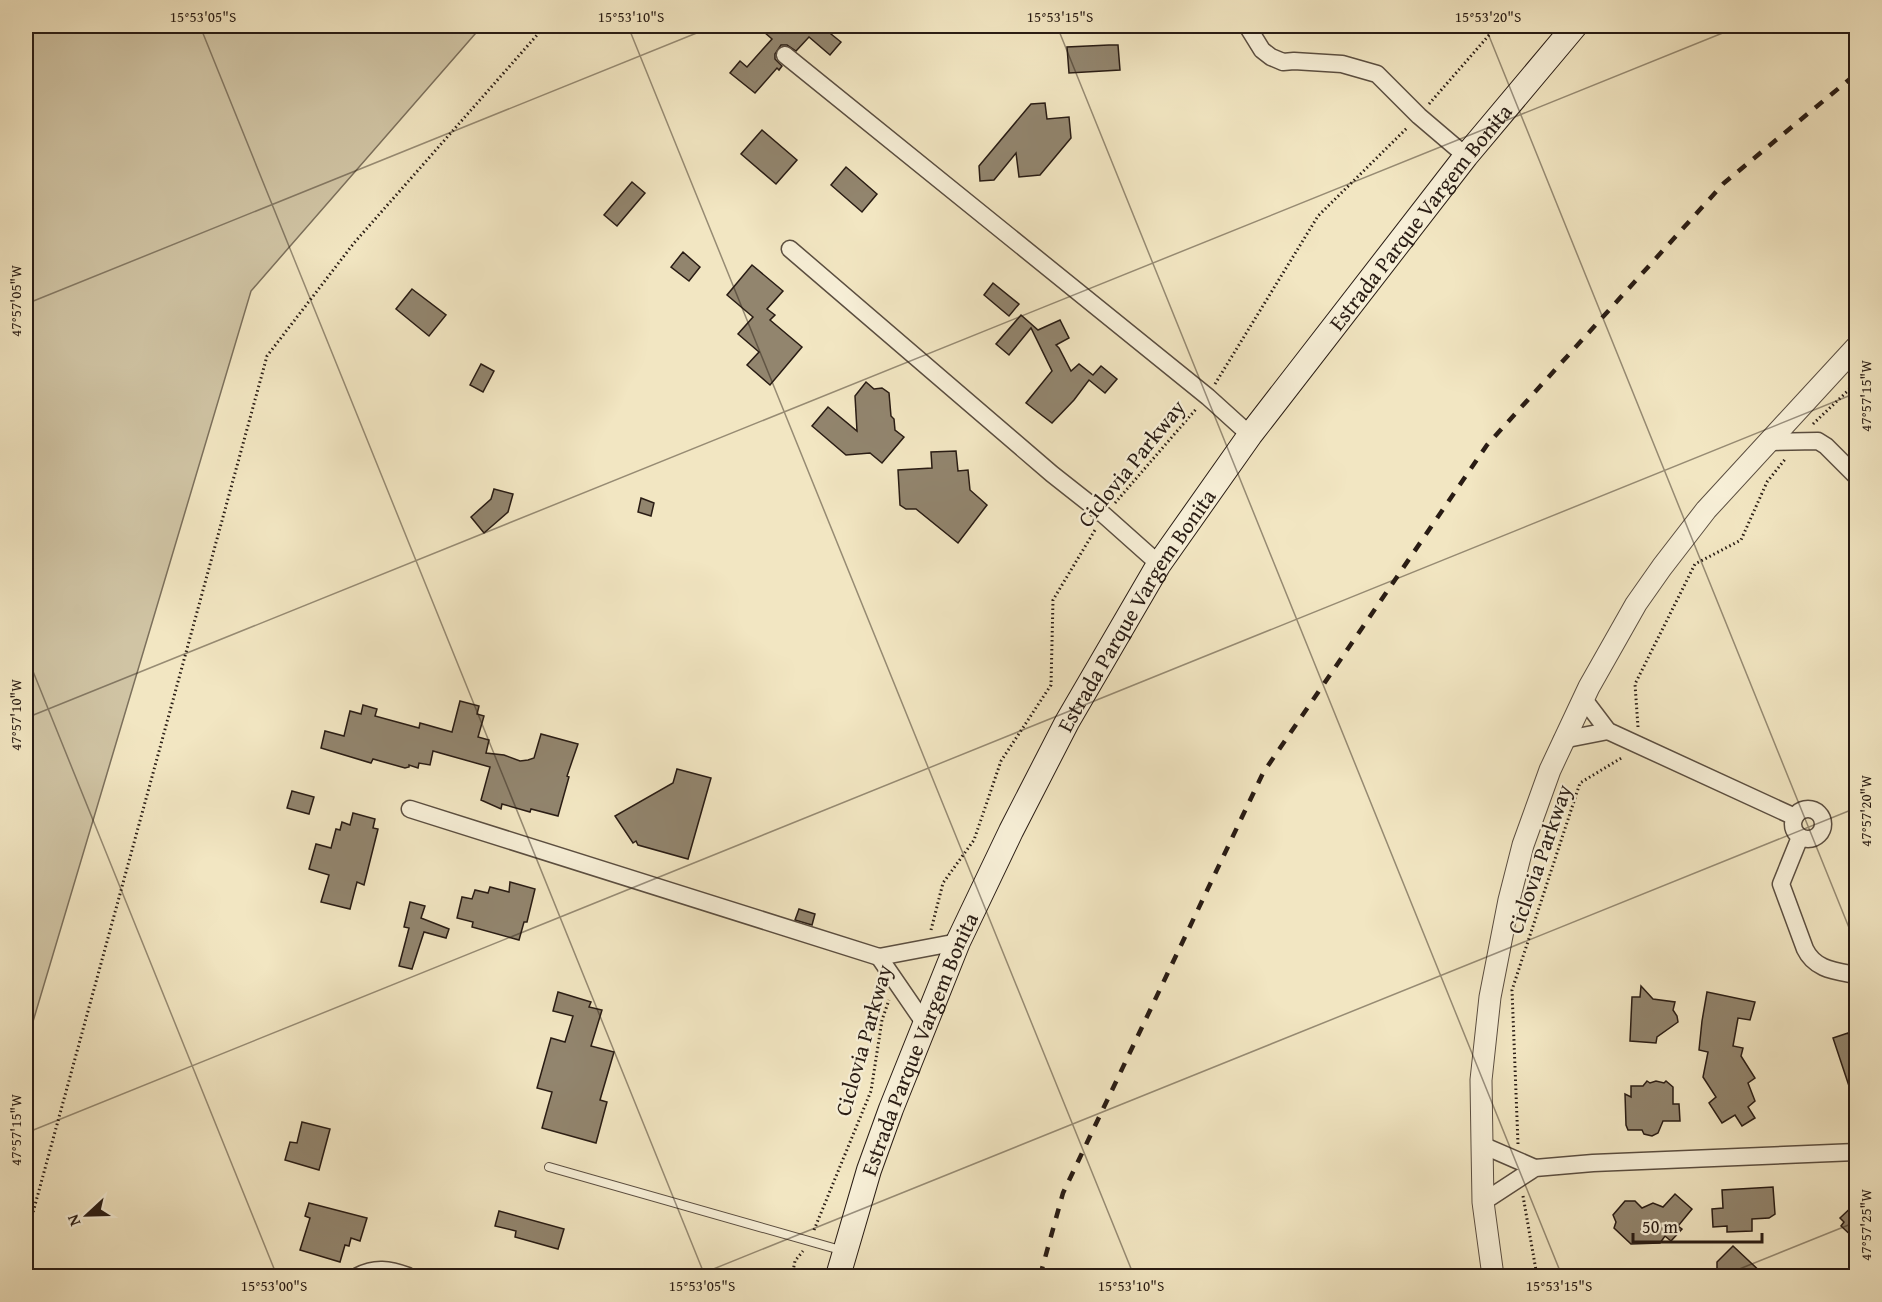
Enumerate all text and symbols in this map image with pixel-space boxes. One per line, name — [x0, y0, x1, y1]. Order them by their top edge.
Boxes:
text: 15°53'05"S — [170, 6, 236, 27]
text: 15°53'10"S — [598, 6, 664, 27]
text: 15°53'15"S — [1027, 6, 1093, 27]
text: 15°53'20"S — [1455, 6, 1521, 27]
street label: Estrada Parque Vargem Bonita — [1321, 96, 1520, 337]
text: 47°57'05"W — [5, 265, 26, 337]
text: 47°57'15"W — [1855, 360, 1876, 432]
street label: Ciclovia Parkway — [1069, 392, 1193, 534]
street label: Estrada Parque Vargem Bonita — [1049, 482, 1224, 737]
text: 47°57'10"W — [5, 679, 26, 751]
text: 47°57'20"W — [1855, 775, 1876, 847]
street label: Ciclovia Parkway — [1498, 780, 1580, 938]
street label: Estrada Parque Vargem Bonita — [852, 906, 986, 1180]
street label: Ciclovia Parkway — [826, 961, 900, 1119]
text: 47°57'15"W — [5, 1094, 26, 1166]
north arrow — [57, 1185, 117, 1245]
text: 47°57'25"W — [1855, 1189, 1876, 1261]
scale bar — [1633, 1206, 1762, 1244]
text: N — [60, 1211, 86, 1230]
text: 50 m — [1642, 1213, 1678, 1240]
text: 15°53'00"S — [241, 1275, 307, 1296]
text: 15°53'05"S — [669, 1275, 735, 1296]
text: 15°53'10"S — [1098, 1275, 1164, 1296]
text: 15°53'15"S — [1526, 1275, 1592, 1296]

